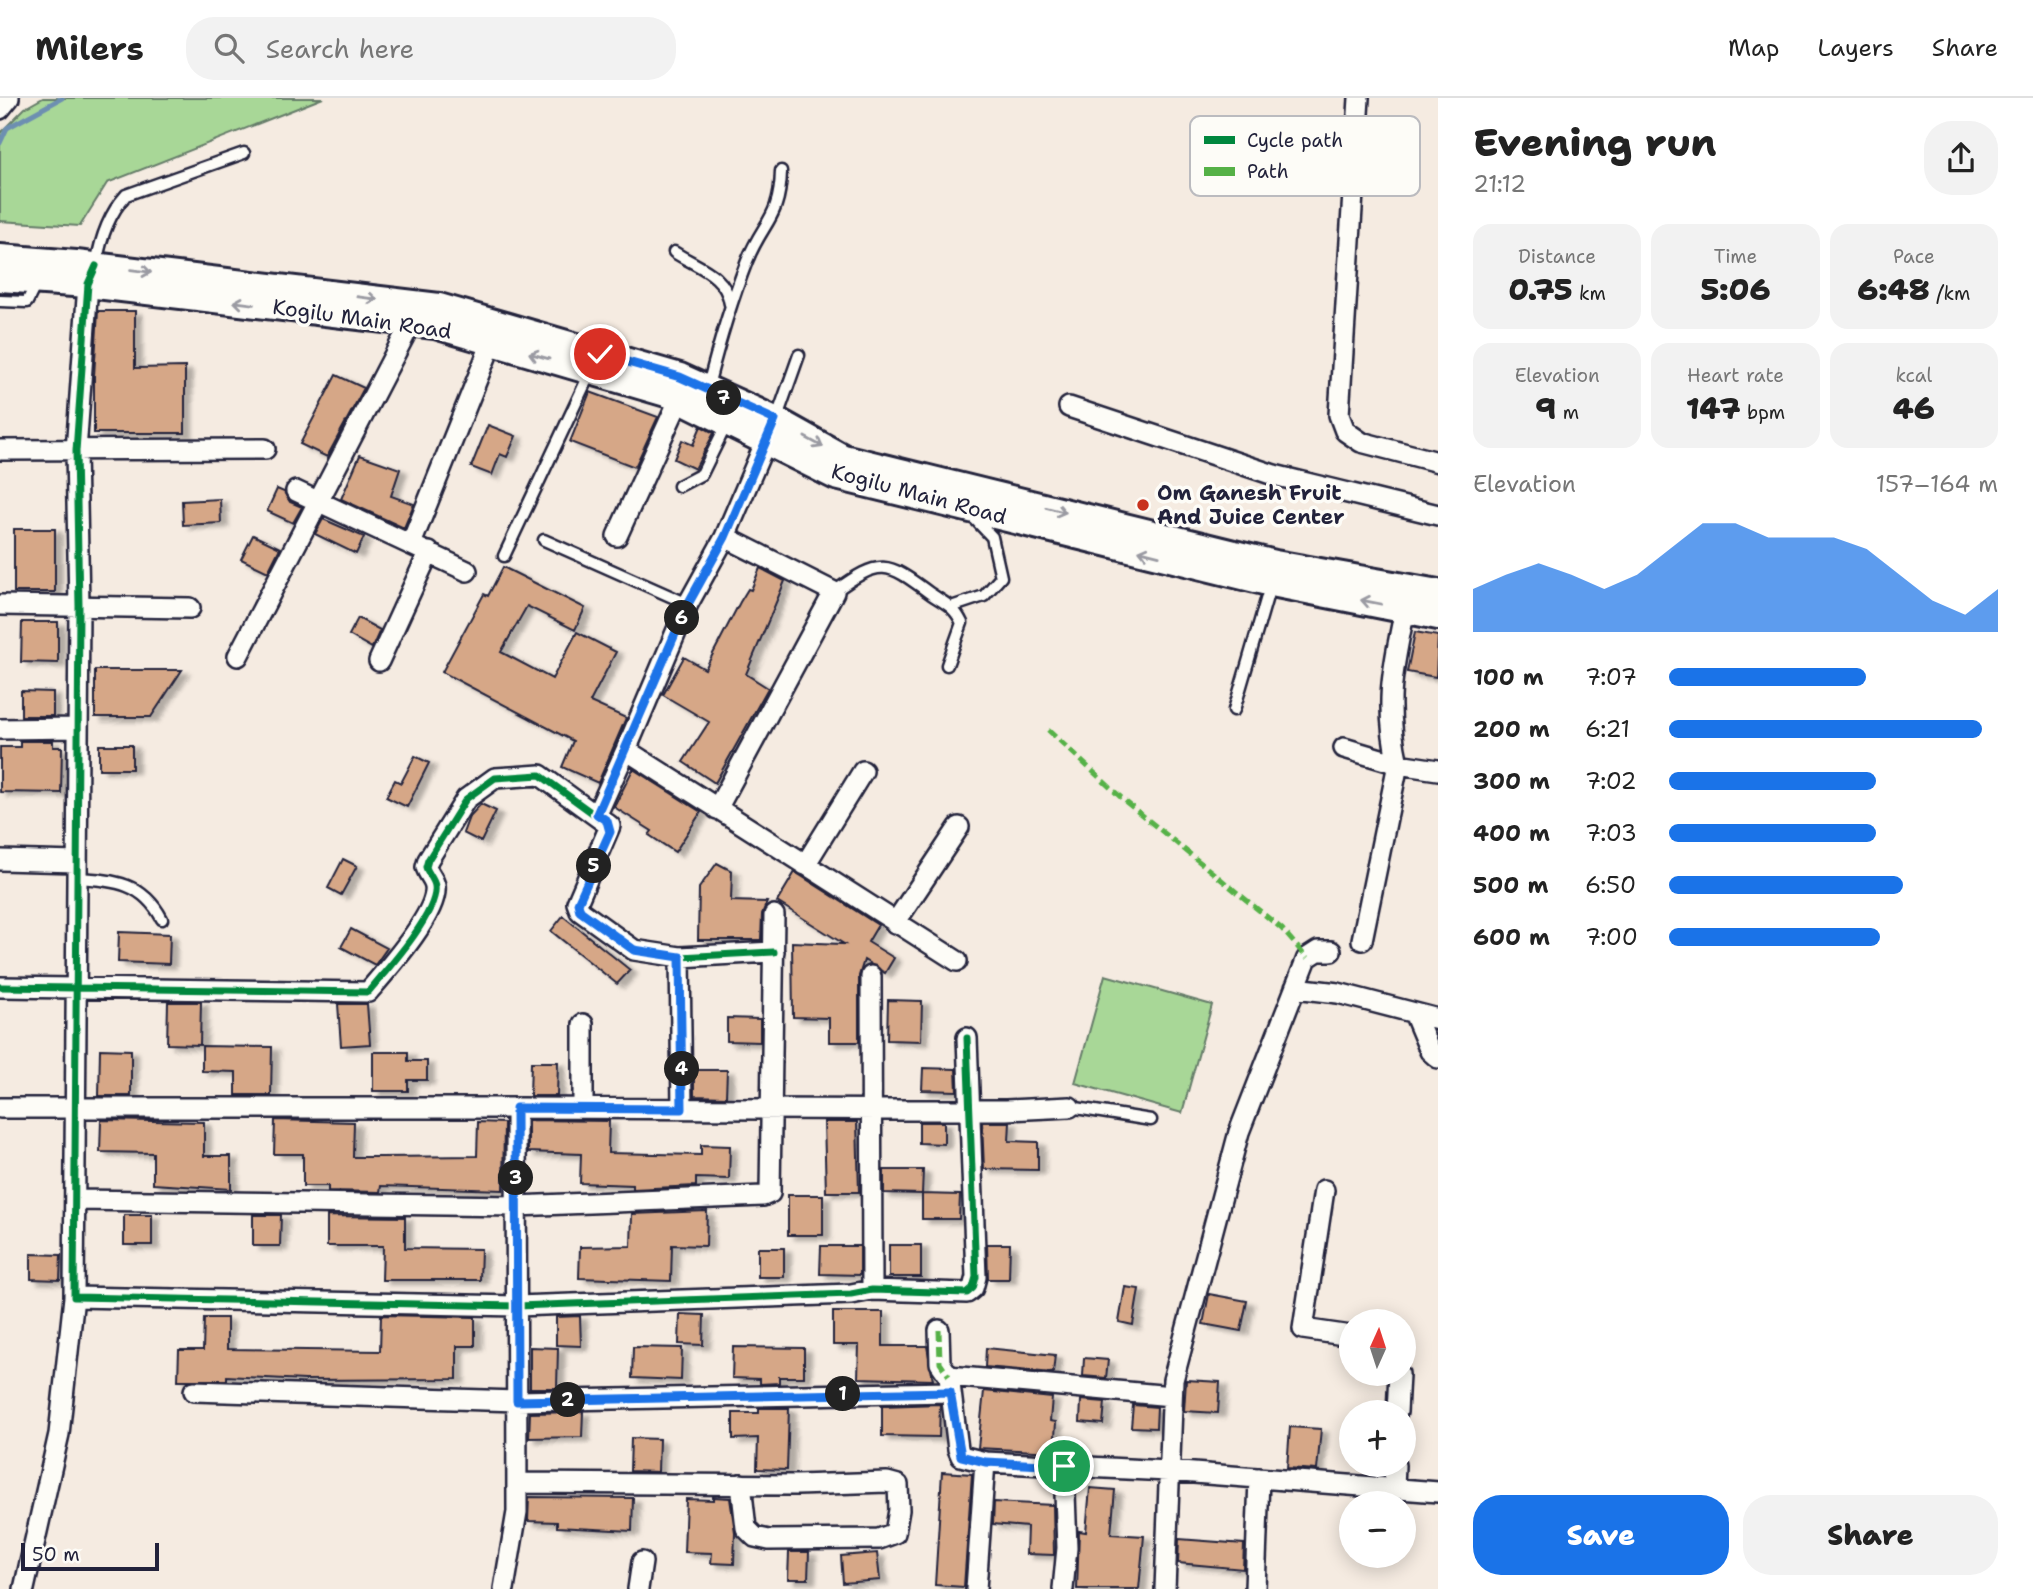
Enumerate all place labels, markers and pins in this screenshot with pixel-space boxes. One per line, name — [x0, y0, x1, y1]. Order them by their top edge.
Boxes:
pin — [570, 324, 630, 384]
pin: 7 — [706, 380, 742, 416]
place label: Om Ganesh Fruit And Juice Center — [1157, 479, 1344, 531]
marker: Om Ganesh Fruit And Juice Center — [1135, 497, 1151, 513]
pin: 6 — [664, 601, 700, 636]
pin: 5 — [576, 848, 612, 884]
pin: 4 — [664, 1052, 700, 1086]
pin: 3 — [498, 1160, 534, 1196]
pin: 1 — [826, 1376, 860, 1412]
pin: 2 — [550, 1382, 586, 1418]
pin — [1034, 1436, 1094, 1496]

